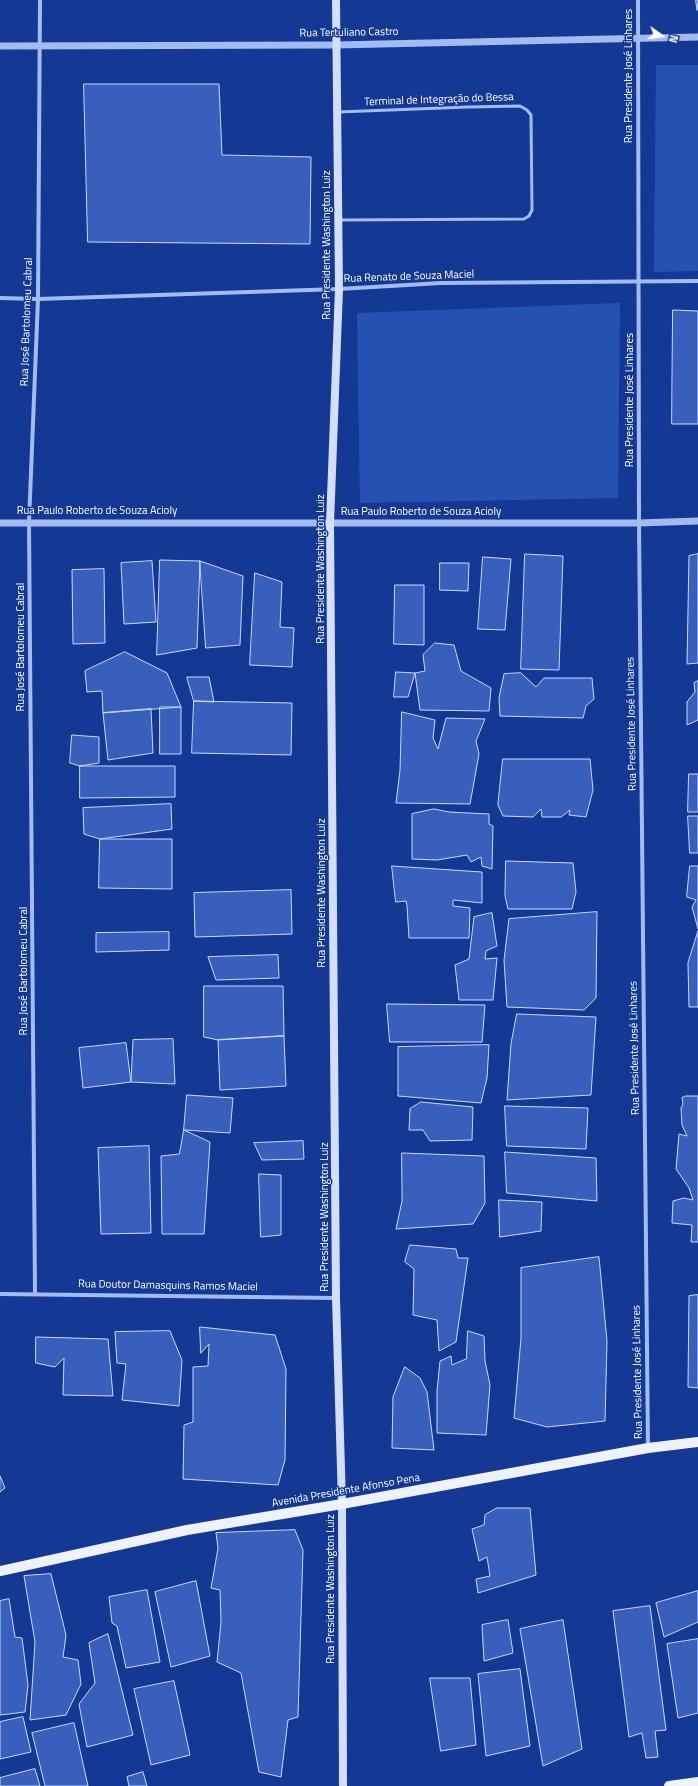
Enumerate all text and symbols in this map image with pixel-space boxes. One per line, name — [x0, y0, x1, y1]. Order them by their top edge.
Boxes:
street label: Rua Presidente José Linhares — [622, 9, 636, 143]
north arrow — [642, 16, 682, 56]
street label: Rua Tertuliano Castro — [299, 26, 399, 40]
text: N — [665, 33, 682, 45]
street label: Terminal de Integração do Bessa — [364, 91, 514, 109]
street label: Rua Presidente Washington Luiz — [320, 170, 334, 320]
street label: Rua José Bartolomeu Cabral — [18, 257, 36, 387]
street label: Rua Renato de Souza Maciel — [343, 268, 475, 286]
street label: Rua Presidente José Linhares — [623, 333, 637, 467]
street label: Rua Presidente Washington Luiz — [314, 494, 328, 644]
street label: Rua Paulo Roberto de Souza Acioly — [17, 504, 177, 518]
street label: Rua Paulo Roberto de Souza Acioly — [341, 505, 501, 519]
street label: Rua José Bartolomeu Cabral — [14, 583, 28, 711]
street label: Rua Presidente José Linhares — [624, 657, 640, 791]
street label: Rua Presidente Washington Luiz — [315, 818, 329, 968]
street label: Rua José Bartolomeu Cabral — [17, 907, 31, 1035]
street label: Rua Presidente José Linhares — [627, 981, 643, 1115]
street label: Rua Presidente Washington Luiz — [318, 1142, 332, 1292]
street label: Rua Doutor Damasquins Ramos Maciel — [78, 1278, 258, 1294]
street label: Rua Presidente José Linhares — [630, 1305, 646, 1439]
street label: Avenida Presidente Afonso Pena — [271, 1471, 421, 1511]
street label: Rua Presidente Washington Luiz — [324, 1514, 338, 1664]

